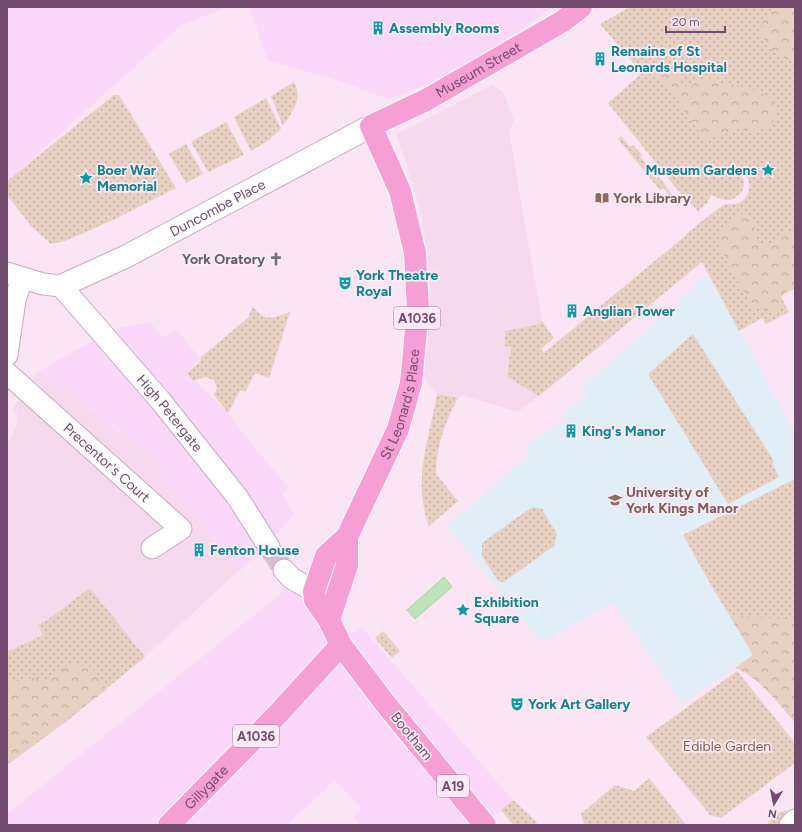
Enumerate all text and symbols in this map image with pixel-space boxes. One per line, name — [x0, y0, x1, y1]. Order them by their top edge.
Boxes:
scale bar — [666, 8, 725, 34]
text: 20 m — [672, 15, 700, 29]
building icon: Assembly Rooms — [370, 20, 386, 36]
place label: Assembly Rooms — [389, 20, 500, 37]
street label: Museum Street — [433, 39, 525, 102]
place label: Remains of St Leonards Hospital — [611, 43, 727, 76]
building icon: Remains of St Leonards Hospital — [592, 51, 608, 67]
place label: Boer War Memorial — [97, 162, 157, 195]
place label: Museum Gardens — [646, 162, 757, 179]
place icon: Museum Gardens — [760, 162, 776, 178]
place icon: Boer War Memorial — [78, 170, 94, 186]
street label: Duncombe Place — [167, 176, 269, 241]
library icon: York Library — [594, 190, 610, 206]
place label: York Library — [613, 190, 692, 207]
place label: York Oratory — [182, 251, 266, 268]
church icon: York Oratory — [268, 251, 284, 267]
place label: York Theatre Royal — [356, 267, 438, 300]
theatre icon: York Theatre Royal — [337, 275, 353, 291]
building icon: Anglian Tower — [564, 303, 580, 319]
place label: Anglian Tower — [583, 303, 676, 320]
road number: A1036 — [394, 307, 440, 329]
street label: St Leonard's Place — [377, 348, 423, 463]
street label: High Petergate — [133, 371, 206, 456]
street label: Precentor's Court — [60, 420, 153, 506]
building icon: King's Manor — [563, 423, 579, 439]
place label: King's Manor — [582, 423, 666, 440]
place label: University of York Kings Manor — [626, 484, 739, 517]
school or university icon: University of York Kings Manor — [607, 492, 623, 508]
building icon: Fenton House — [191, 542, 207, 558]
place label: Fenton House — [210, 542, 299, 559]
place label: Exhibition Square — [474, 594, 539, 627]
place icon: Exhibition Square — [455, 602, 471, 618]
theatre icon: York Art Gallery — [509, 696, 525, 712]
place label: York Art Gallery — [528, 696, 631, 713]
street label: Bootham — [387, 709, 436, 764]
road number: A1036 — [233, 725, 279, 747]
park label: Edible Garden — [683, 738, 771, 755]
street label: Gillygate — [181, 762, 232, 813]
road number: A19 — [437, 775, 469, 797]
north arrow — [754, 784, 794, 824]
text: N — [767, 806, 778, 820]

